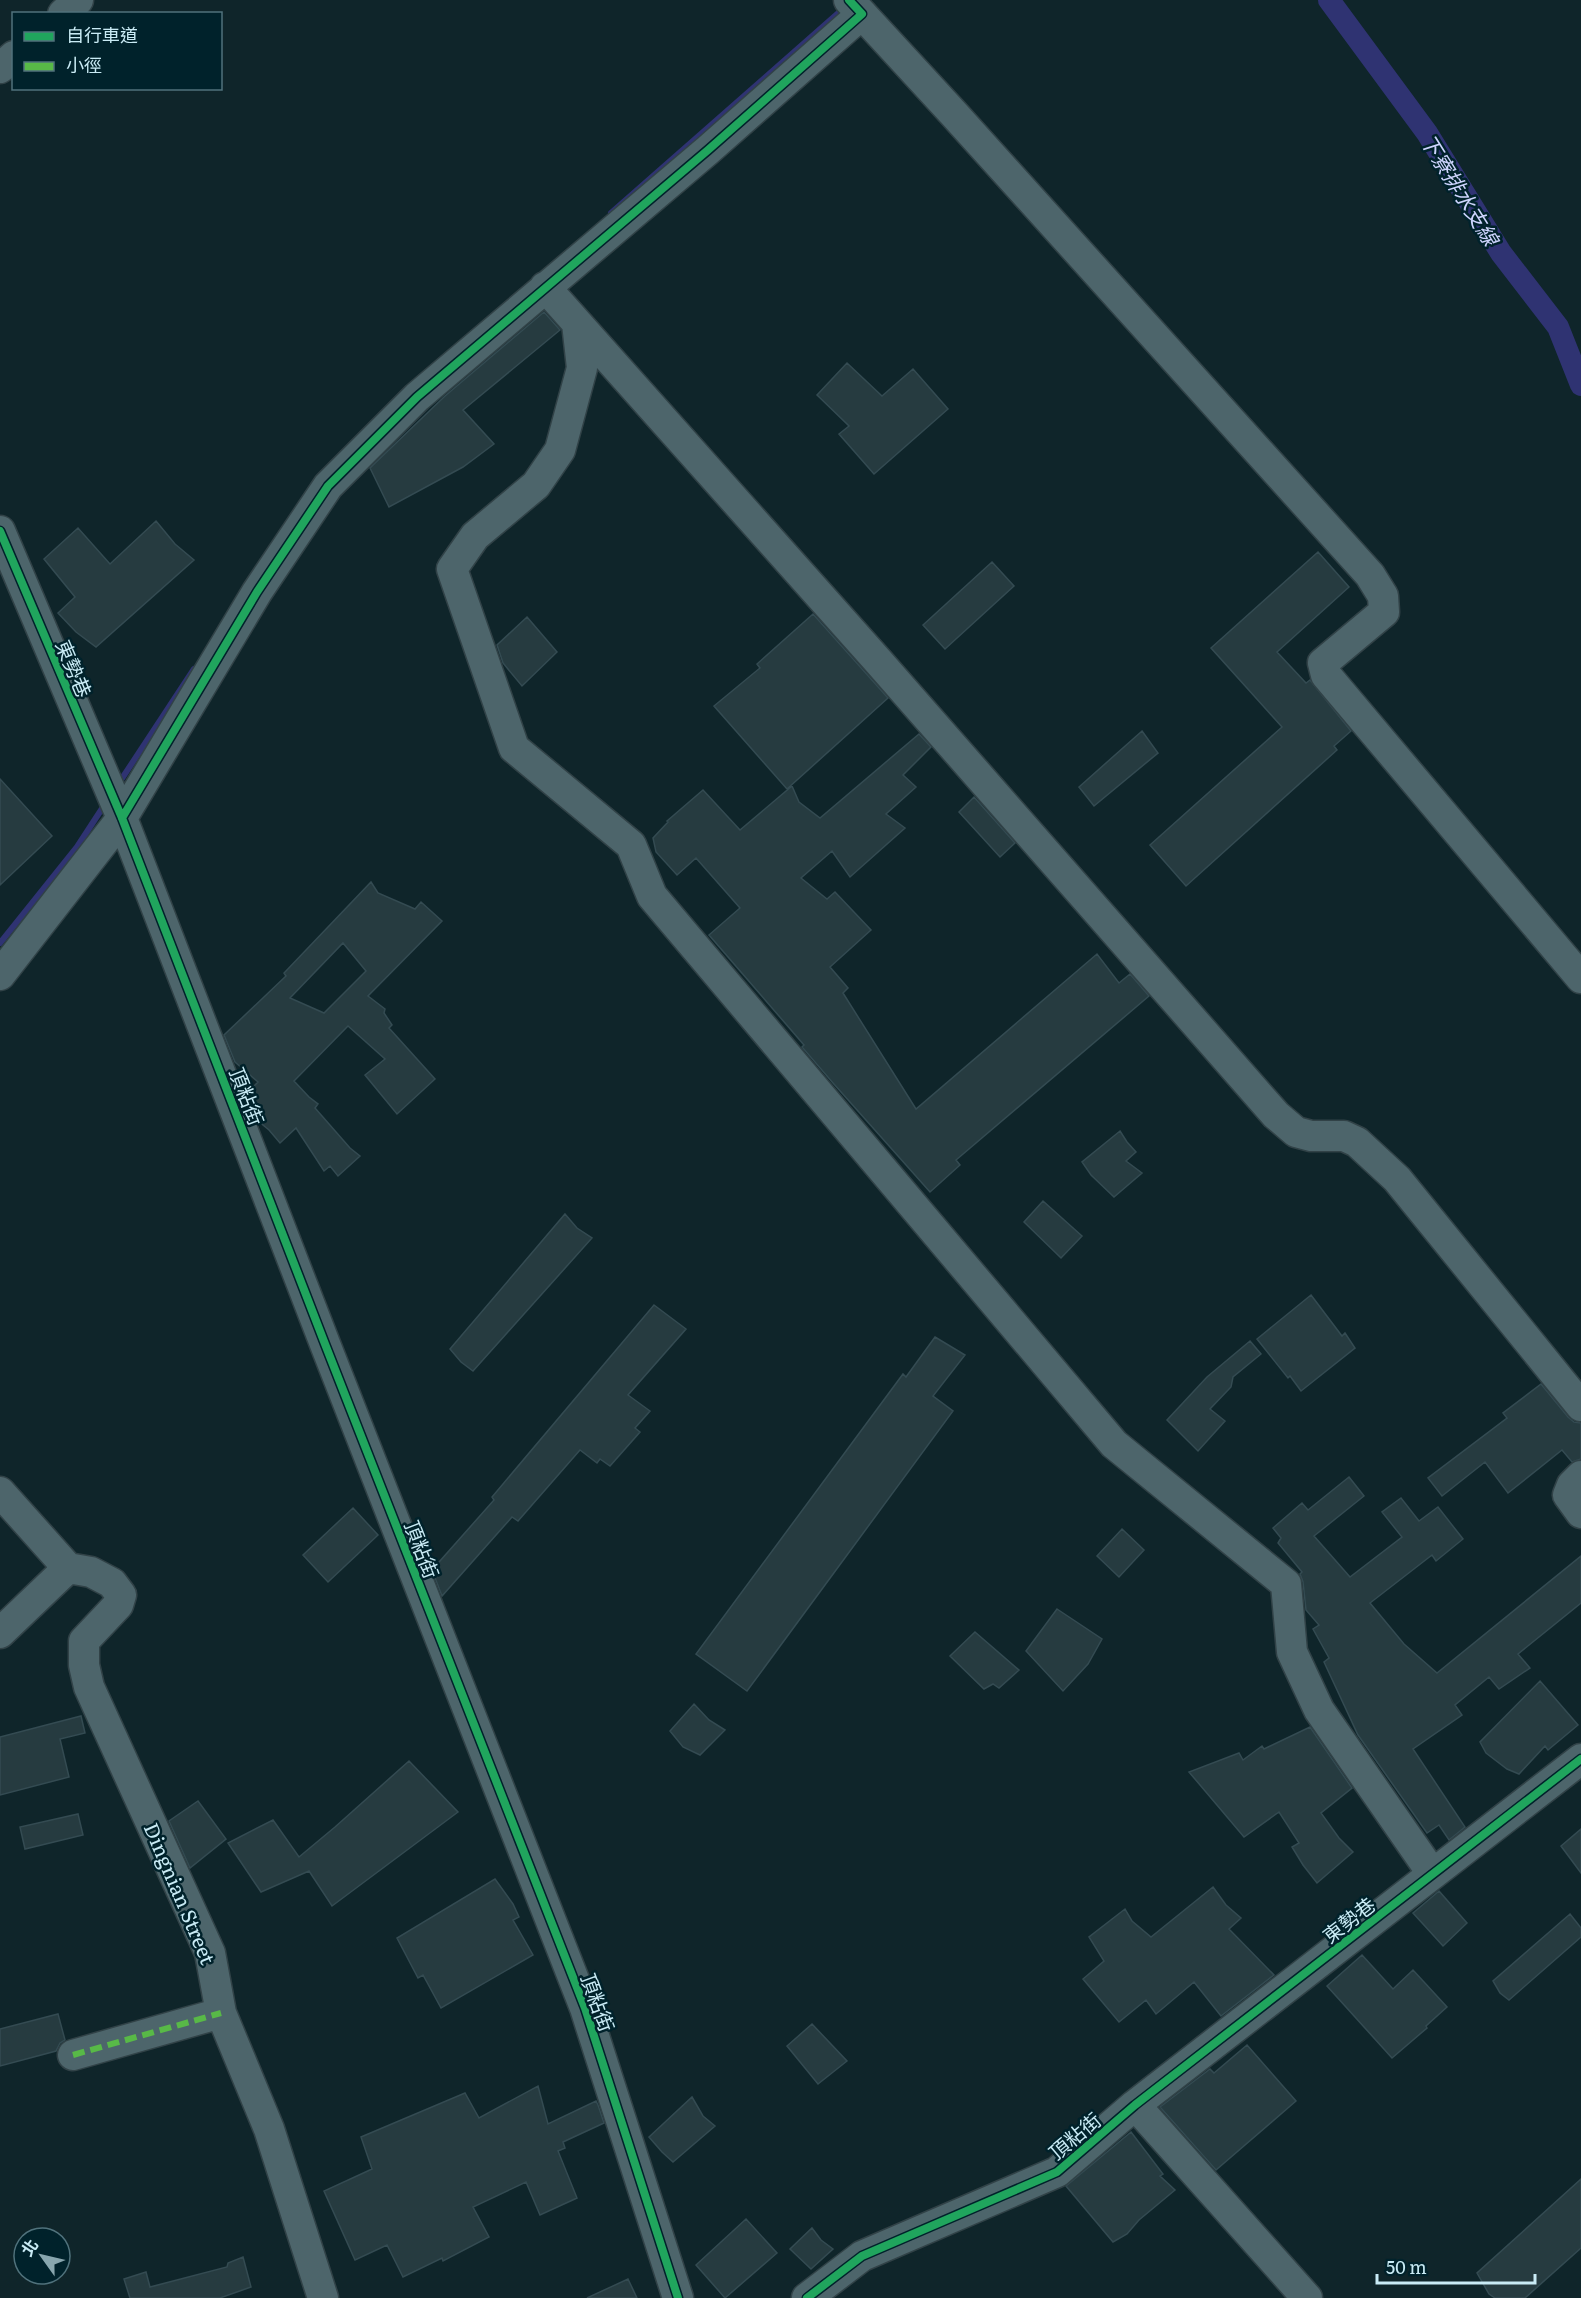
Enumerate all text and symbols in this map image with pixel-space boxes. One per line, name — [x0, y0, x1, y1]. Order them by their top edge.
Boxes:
legend — [12, 12, 222, 90]
text: 自行車道 — [66, 21, 138, 48]
text: 小徑 — [66, 51, 102, 78]
water label: 下寮排水支線 — [1414, 127, 1509, 252]
street label: 東勢巷 — [49, 635, 101, 701]
street label: 頂粘街 — [223, 1063, 273, 1129]
street label: 頂粘街 — [398, 1516, 448, 1582]
street label: Dingnian Street — [138, 1817, 224, 1969]
street label: 東勢巷 — [1315, 1889, 1381, 1949]
street label: 頂粘街 — [575, 1969, 623, 2035]
street label: 頂粘街 — [1041, 2104, 1107, 2166]
north arrow — [12, 2226, 72, 2286]
text: 北 — [14, 2234, 43, 2260]
scale bar — [1377, 2247, 1534, 2285]
text: 50 m — [1386, 2253, 1427, 2280]

